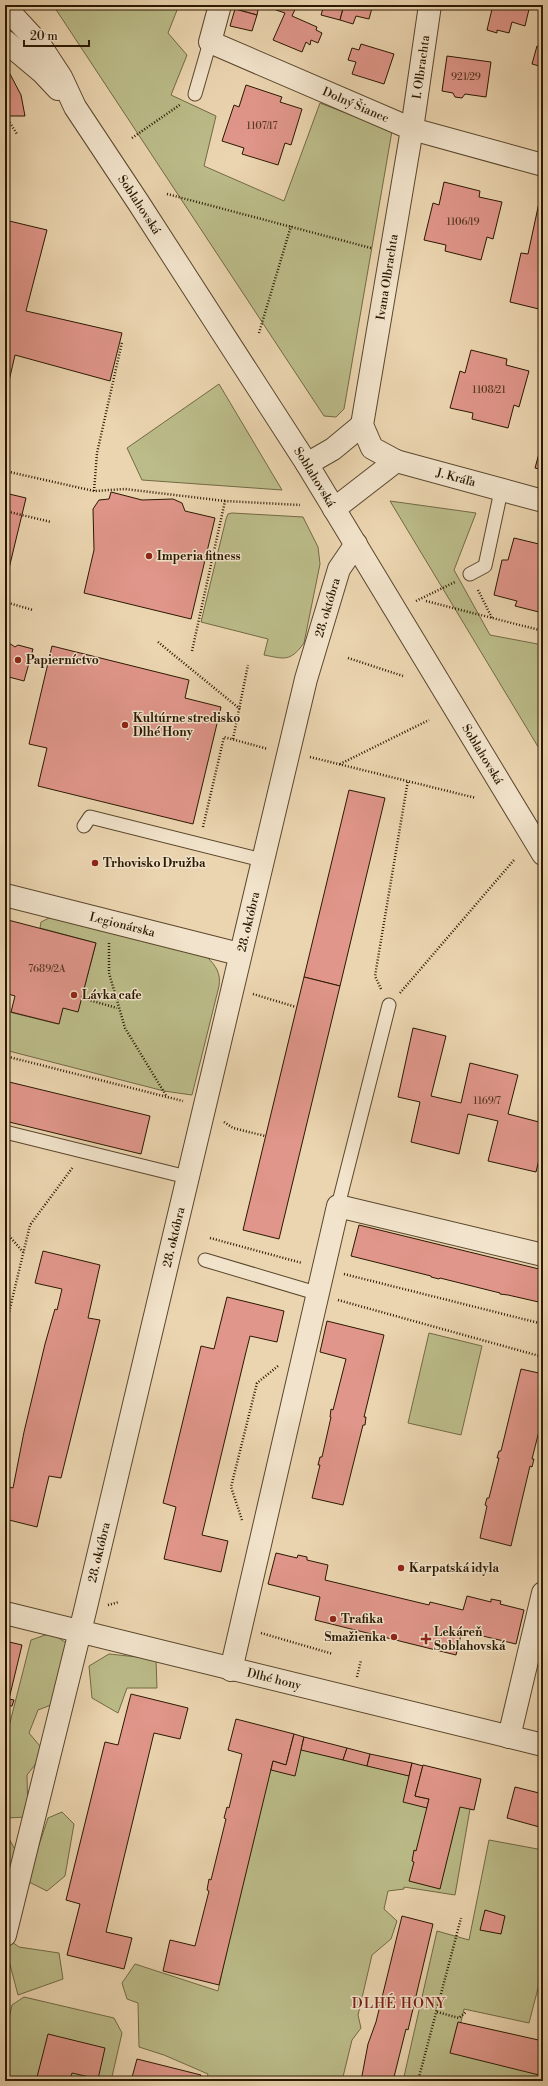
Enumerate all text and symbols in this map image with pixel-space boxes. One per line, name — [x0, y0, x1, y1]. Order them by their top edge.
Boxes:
scale bar — [24, 22, 89, 48]
text: 20 m — [30, 29, 58, 44]
street label: I. Olbrachta — [410, 33, 434, 100]
house number: 921/29 — [451, 71, 481, 83]
street label: Dolný Šianec — [320, 84, 391, 126]
house number: 1107/17 — [247, 120, 277, 132]
street label: Soblahovská — [114, 172, 164, 238]
house number: 1106/19 — [446, 216, 480, 228]
street label: Ivana Olbrachta — [373, 232, 402, 321]
house number: 1108/21 — [472, 384, 506, 396]
street label: Soblahovská — [290, 444, 339, 511]
street label: J. Kráľa — [434, 465, 478, 491]
place label: Imperia fitness — [157, 549, 241, 564]
marker: Imperia fitness — [144, 551, 154, 561]
street label: 28. októbra — [312, 575, 344, 639]
place label: Papierníctvo — [26, 653, 99, 668]
marker: Papierníctvo — [13, 655, 23, 665]
place label: Kultúrne stredisko Dlhé Hony — [133, 711, 240, 740]
marker: Kultúrne stredisko Dlhé Hony — [120, 720, 130, 730]
street label: Soblahovská — [458, 722, 507, 788]
place label: Trhovisko Družba — [103, 856, 206, 871]
marker: Trhovisko Družba — [90, 858, 100, 868]
street label: 28. októbra — [235, 889, 263, 954]
street label: Legionárska — [88, 910, 158, 941]
house number: 7689/2A — [28, 963, 67, 975]
place label: Lávka cafe — [82, 988, 142, 1003]
marker: Lávka cafe — [69, 990, 79, 1000]
house number: 1169/7 — [473, 1095, 501, 1107]
street label: 28. októbra — [160, 1205, 189, 1269]
street label: 28. októbra — [85, 1520, 114, 1584]
place label: Karpatská idyla — [409, 1561, 500, 1576]
marker: Karpatská idyla — [396, 1563, 406, 1573]
place label: Trafika — [341, 1612, 383, 1627]
marker: Trafika — [328, 1614, 338, 1624]
place label: Lekáreň Soblahovská — [434, 1625, 506, 1654]
place label: Smažienka — [324, 1630, 387, 1645]
marker: Smažienka — [389, 1632, 399, 1642]
marker: Lekáreň Soblahovská — [421, 1634, 431, 1644]
street label: Dlhé hony — [245, 1666, 303, 1693]
district label: DLHÉ HONY — [352, 1993, 446, 2013]

